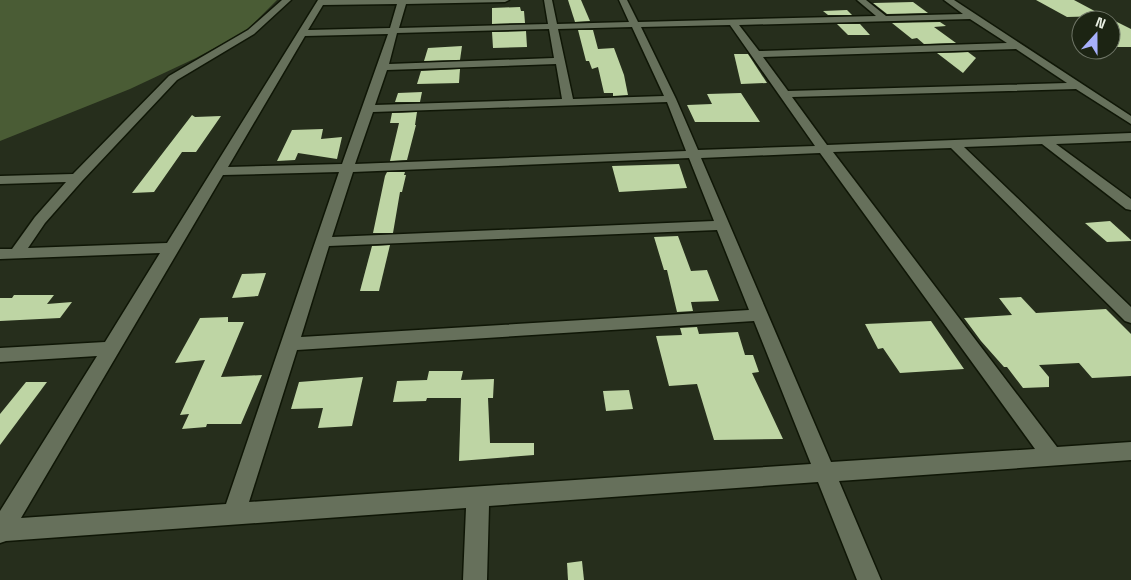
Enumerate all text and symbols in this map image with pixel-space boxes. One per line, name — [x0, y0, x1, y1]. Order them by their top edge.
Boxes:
north arrow — [1071, 10, 1121, 60]
text: N — [1093, 13, 1108, 33]

